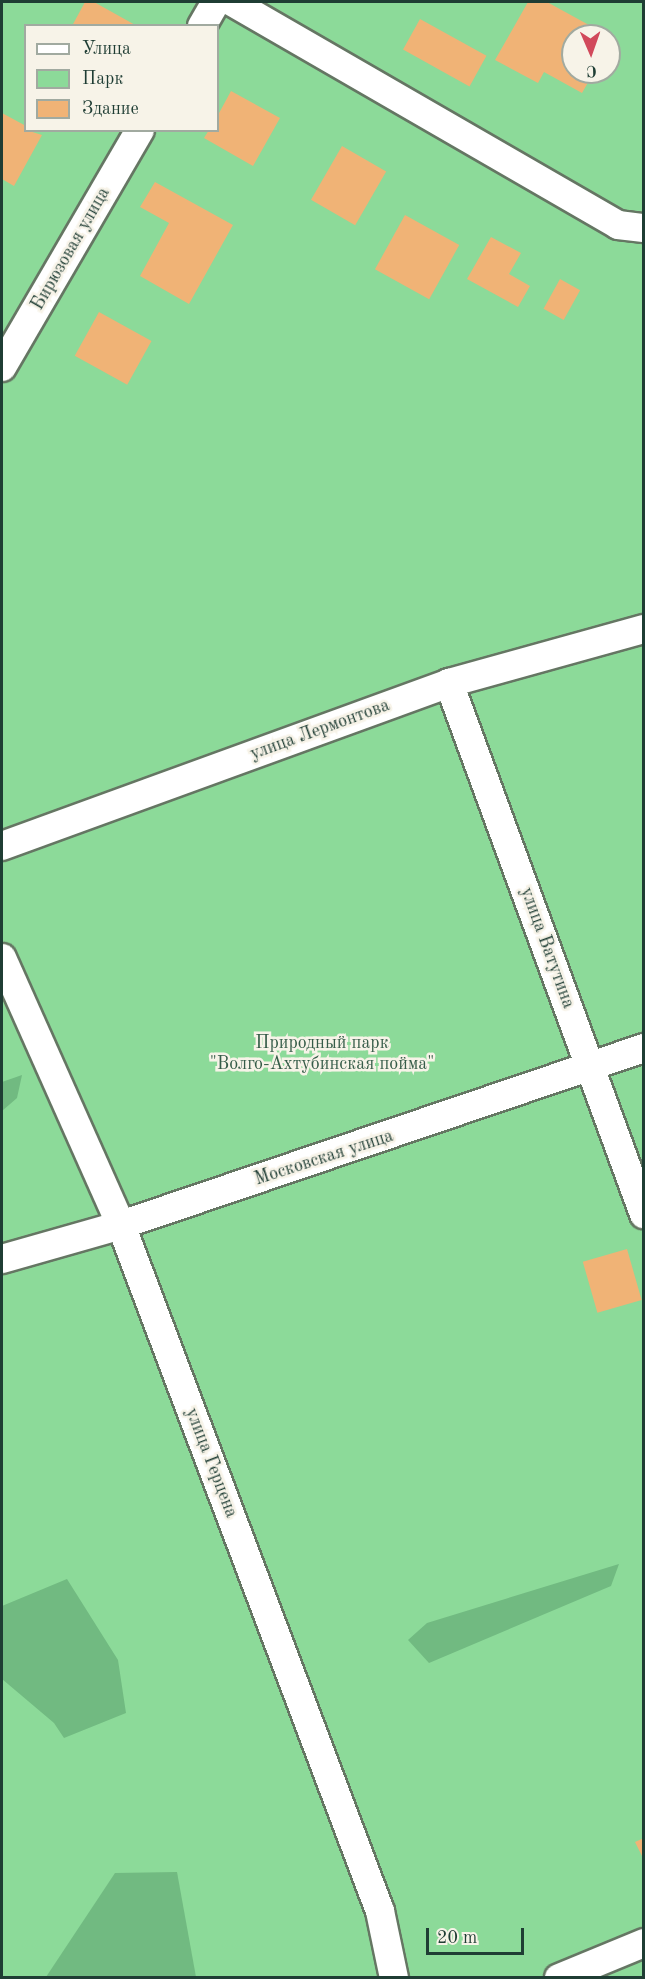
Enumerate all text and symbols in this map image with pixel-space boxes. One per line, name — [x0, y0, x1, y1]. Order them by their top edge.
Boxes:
legend — [24, 24, 219, 132]
north arrow — [561, 24, 621, 84]
text: Улица — [82, 40, 131, 58]
text: С — [586, 62, 597, 78]
text: Парк — [82, 70, 123, 88]
text: Здание — [82, 100, 139, 118]
street label: Бирюзовая улица — [27, 184, 115, 314]
street label: улица Лермонтова — [247, 695, 393, 765]
street label: улица Ватутина — [515, 884, 579, 1012]
park label: Природный парк "Волго-Ахтубинская пойма" — [210, 1033, 434, 1076]
street label: Московская улица — [252, 1125, 396, 1191]
street label: улица Герцена — [180, 1405, 242, 1521]
scale bar — [429, 1916, 526, 1954]
text: 20 m — [437, 1929, 477, 1947]

